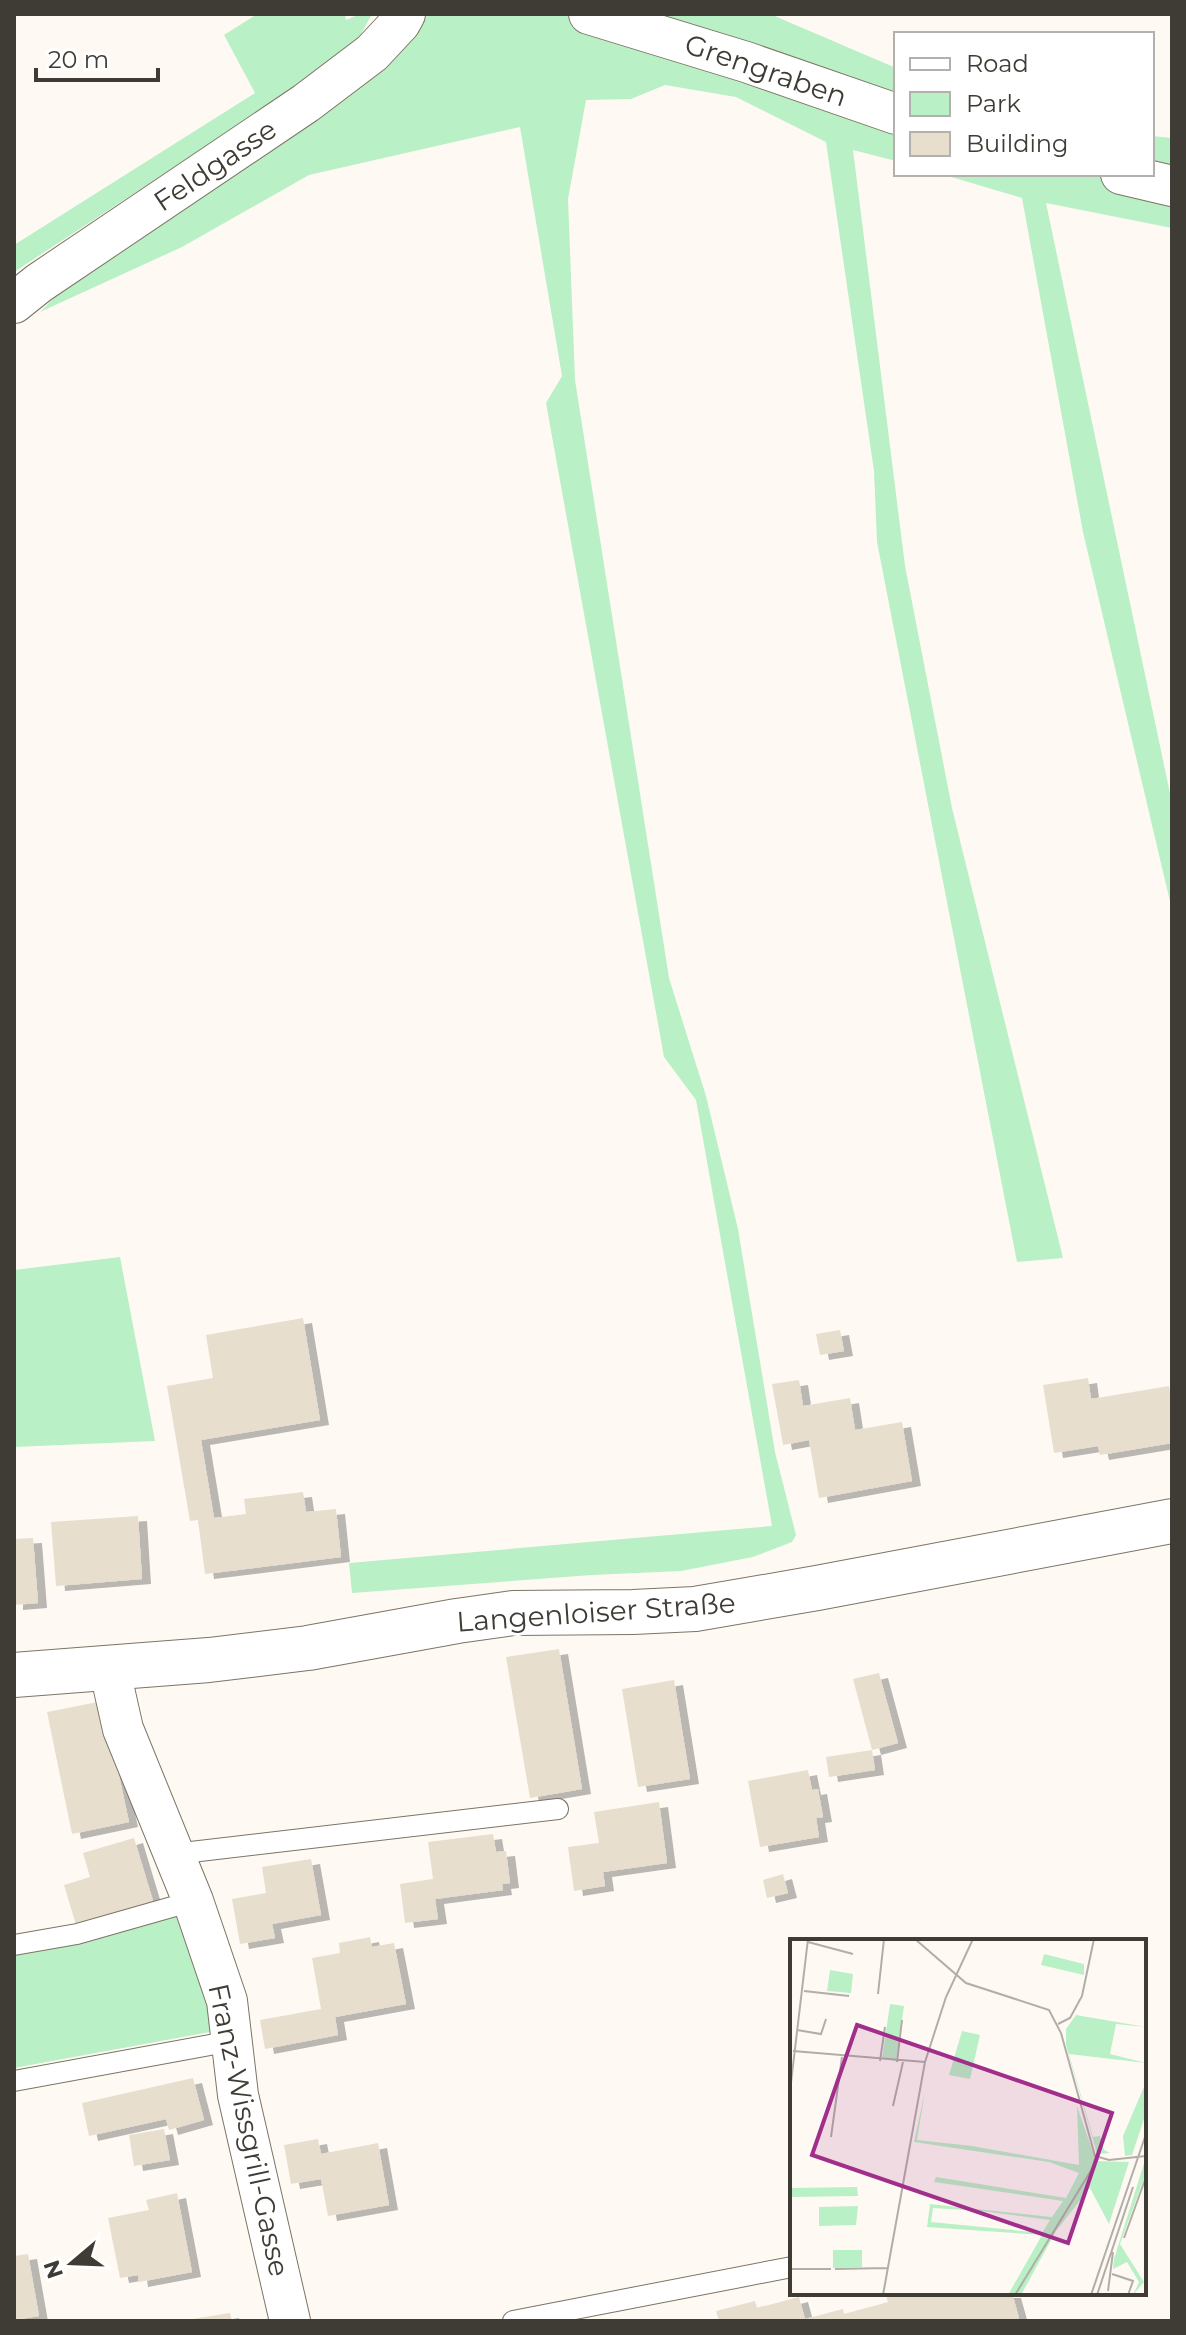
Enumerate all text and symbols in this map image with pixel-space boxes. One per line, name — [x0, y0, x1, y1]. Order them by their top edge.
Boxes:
street label: Grengraben — [681, 26, 851, 114]
scale bar — [36, 32, 158, 82]
legend — [894, 32, 1154, 176]
text: 20 m — [48, 45, 109, 74]
text: Road — [966, 49, 1029, 78]
text: Park — [966, 89, 1021, 118]
street label: Feldgasse — [147, 112, 283, 218]
text: Building — [966, 129, 1069, 158]
street label: Langenloiser Straße — [455, 1585, 737, 1639]
inset map — [790, 1939, 1146, 2295]
street label: Franz-Wissgrill-Gasse — [201, 1980, 297, 2280]
north arrow — [32, 2223, 112, 2303]
text: N — [38, 2257, 69, 2282]

